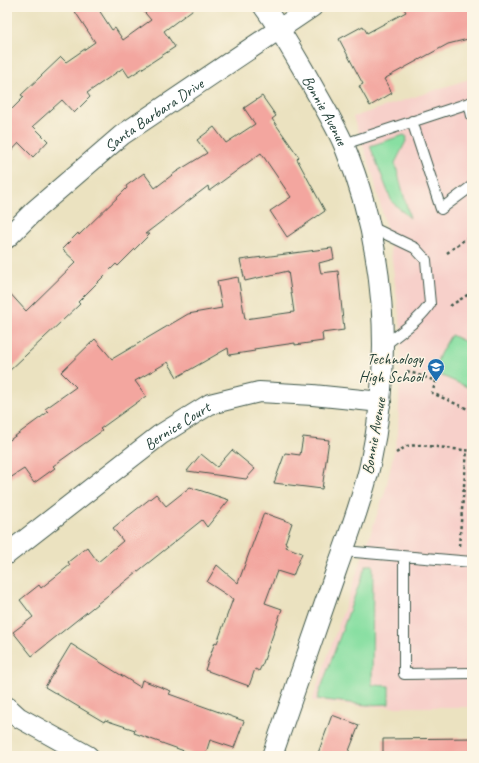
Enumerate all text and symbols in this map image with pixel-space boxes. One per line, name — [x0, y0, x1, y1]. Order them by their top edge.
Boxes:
street label: Bonnie Avenue — [297, 72, 353, 150]
street label: Santa Barbara Drive — [100, 73, 209, 157]
place label: Technology High School — [359, 349, 426, 387]
school or university icon: Technology High School — [426, 357, 446, 382]
street label: Bonnie Avenue — [357, 395, 391, 476]
street label: Bernice Court — [140, 397, 215, 455]

